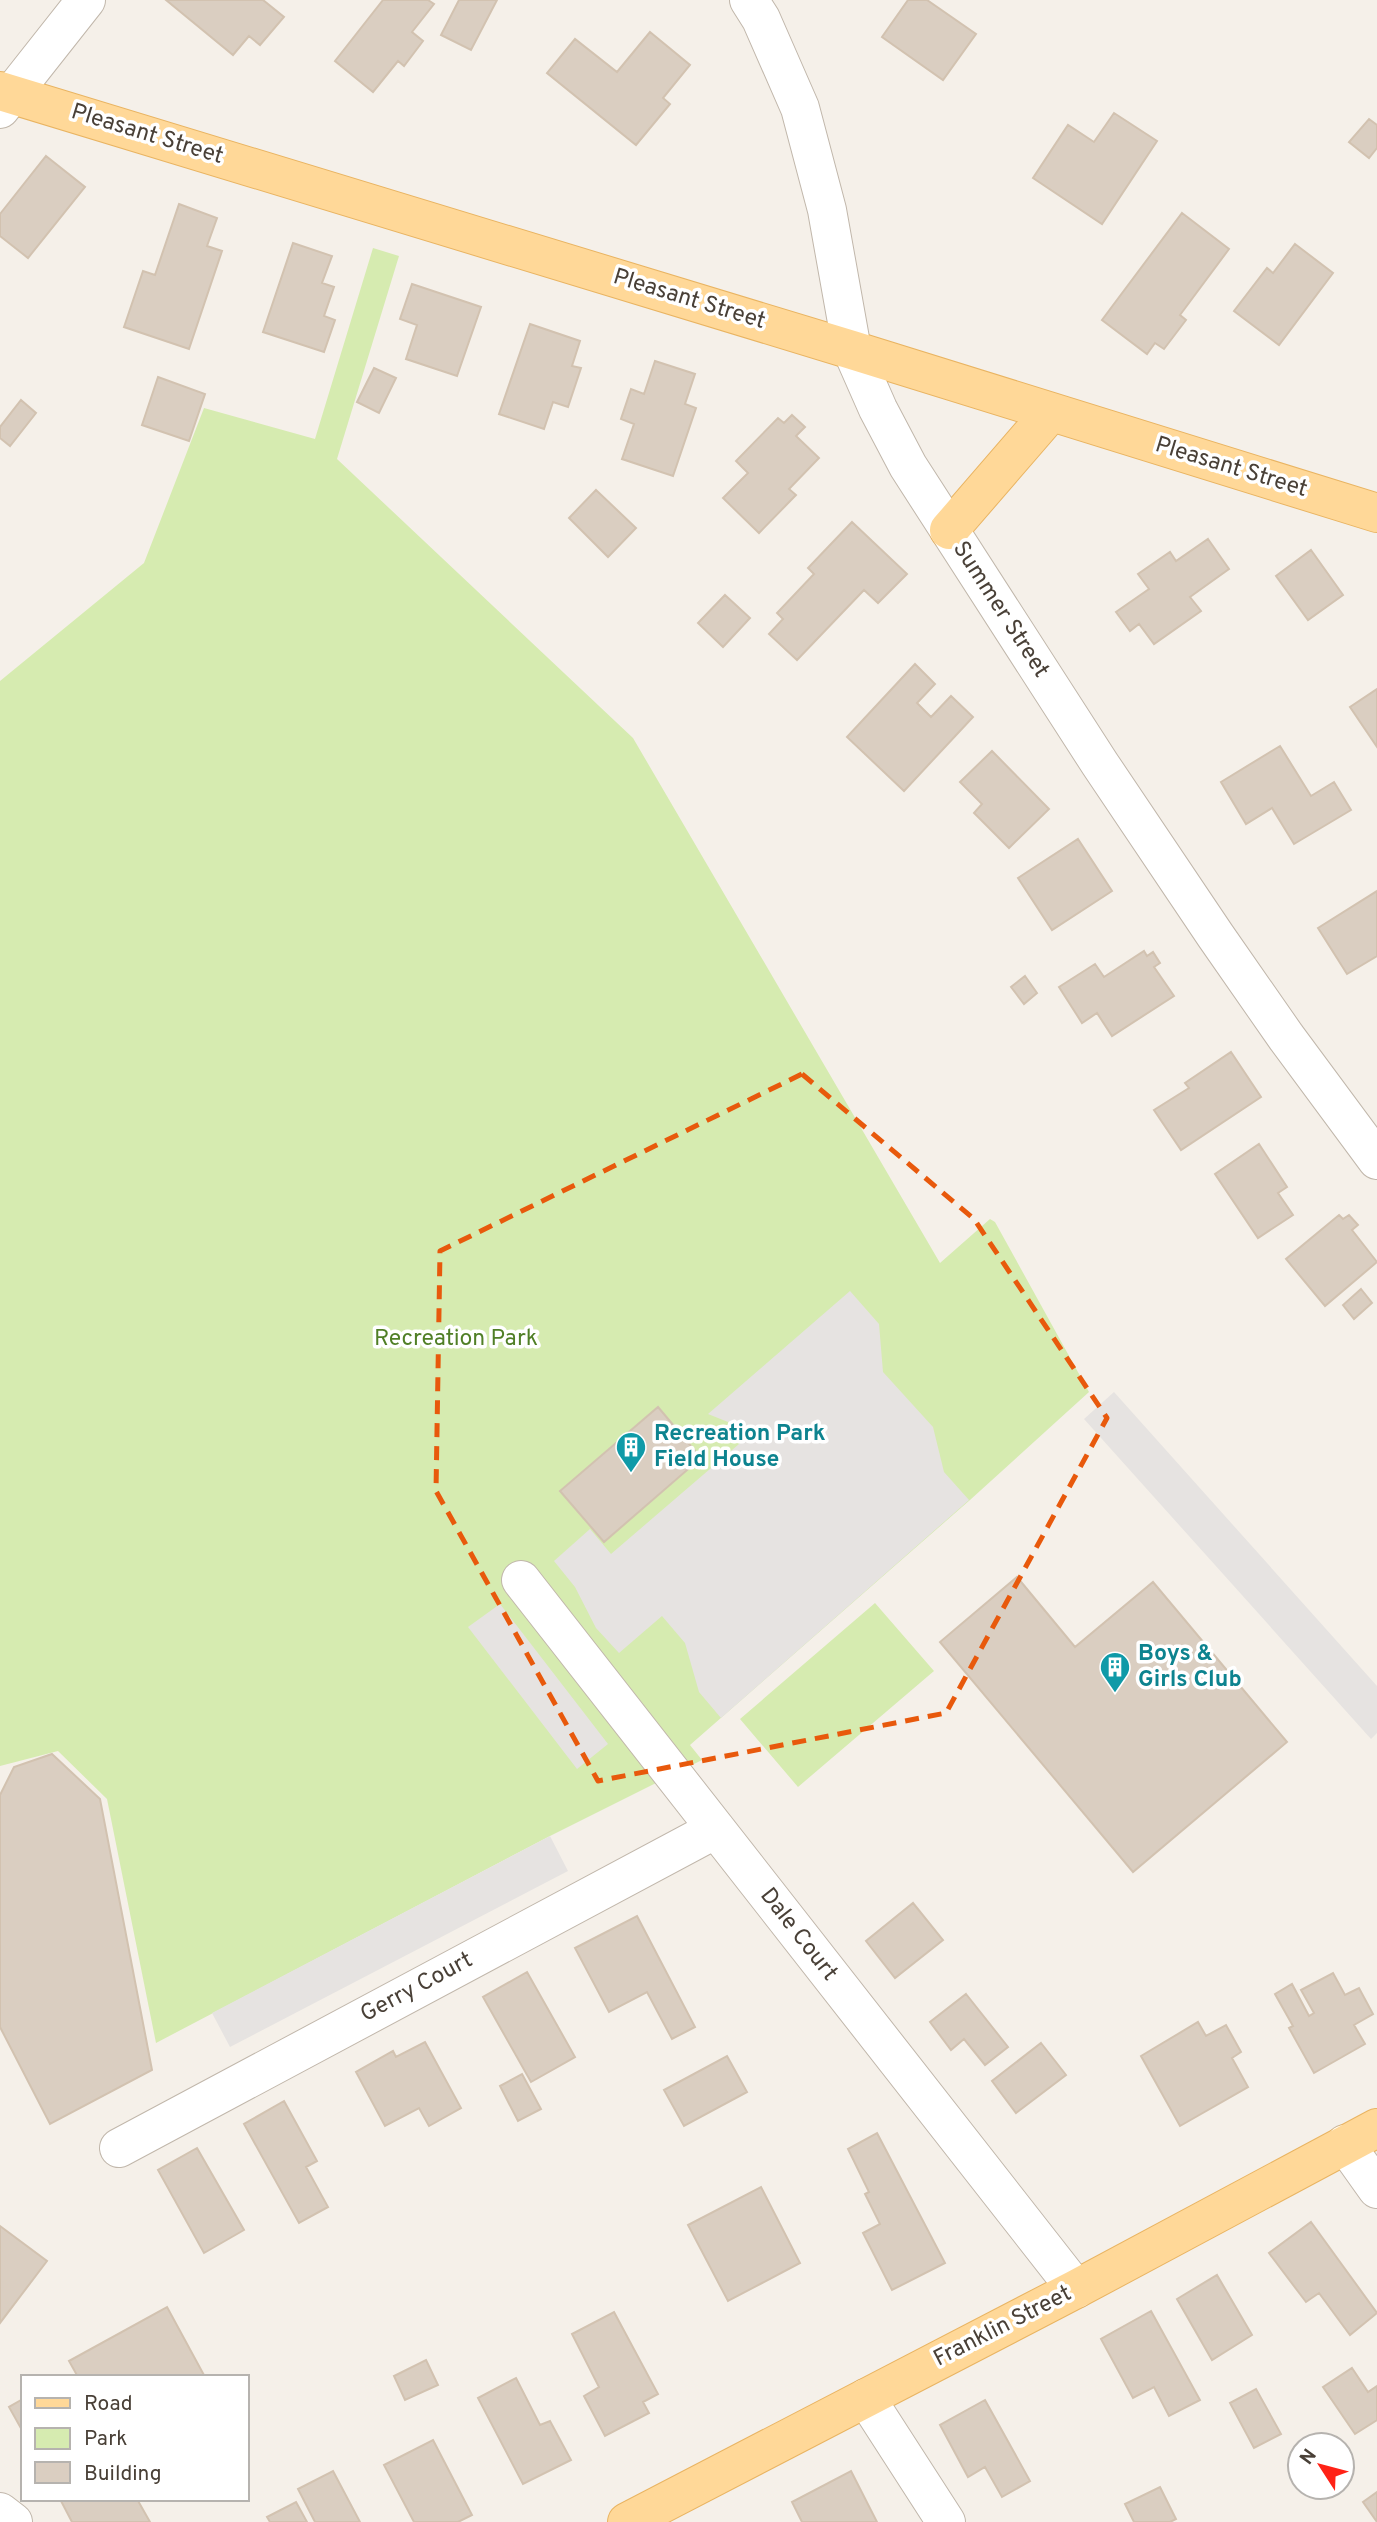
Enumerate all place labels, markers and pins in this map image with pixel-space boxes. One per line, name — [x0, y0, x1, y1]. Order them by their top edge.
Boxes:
place label: Recreation Park Field House — [654, 1420, 826, 1475]
building icon: Recreation Park Field House — [614, 1430, 648, 1474]
place label: Boys & Girls Club — [1138, 1640, 1242, 1695]
building icon: Boys & Girls Club — [1098, 1650, 1132, 1694]

